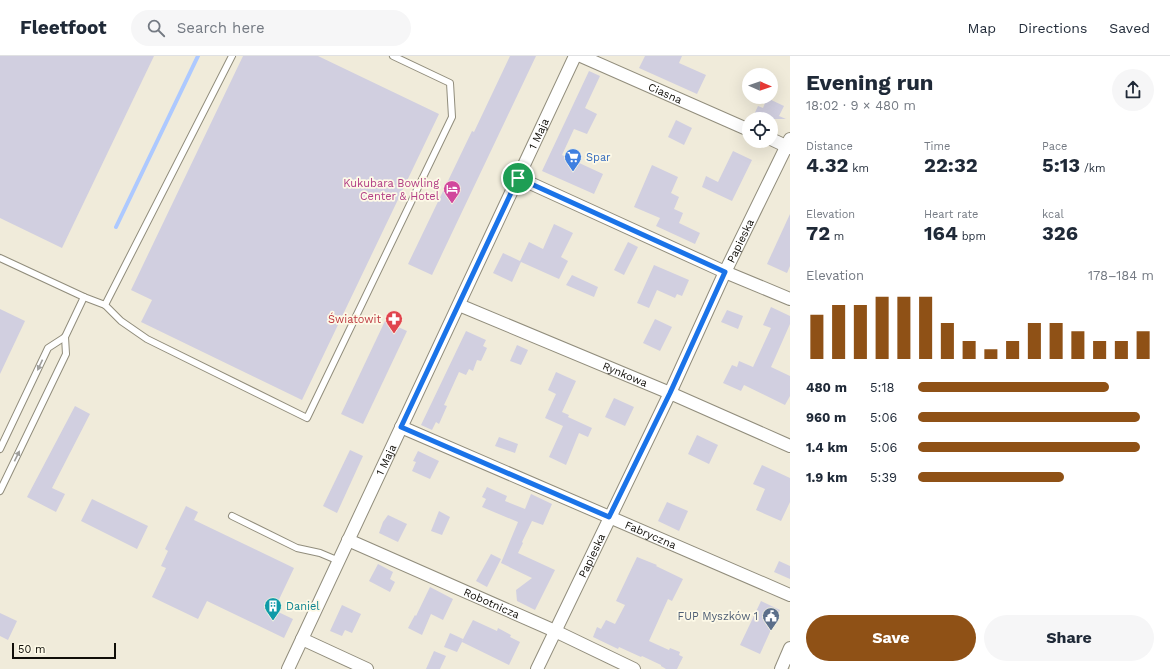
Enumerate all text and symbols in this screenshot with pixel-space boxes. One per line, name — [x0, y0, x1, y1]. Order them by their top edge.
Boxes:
search box — [131, 10, 411, 46]
text: Fleetfoot — [20, 16, 107, 39]
icon: search — [145, 17, 167, 39]
text: Search here — [177, 19, 265, 37]
text: Map — [968, 20, 996, 36]
text: Directions — [1018, 20, 1087, 36]
text: Saved — [1109, 20, 1150, 36]
north arrow — [742, 68, 778, 104]
map controls — [742, 68, 778, 148]
button: share — [1112, 69, 1154, 111]
text: Evening run — [806, 70, 934, 95]
street label: Ciasna — [646, 80, 684, 106]
text: 18:02 · 9 × 480 m — [806, 98, 916, 113]
button: locate — [742, 112, 778, 148]
street label: 1 Maja — [526, 116, 551, 151]
text: Distance — [806, 140, 853, 153]
text: Time — [924, 140, 950, 153]
text: Pace — [1042, 140, 1067, 153]
supermarket icon: Spar — [563, 147, 583, 172]
place label: Spar — [586, 151, 611, 164]
text: 4.32 — [806, 153, 848, 177]
text: 22:32 — [924, 153, 978, 177]
text: 5:13 — [1042, 153, 1080, 177]
pin — [501, 161, 535, 195]
text: km — [848, 162, 869, 175]
text: /km — [1080, 162, 1105, 175]
icon: arrive — [507, 167, 529, 189]
place label: Kukubara Bowling Center & Hotel — [343, 177, 440, 203]
hotel icon: Kukubara Bowling Center & Hotel — [442, 179, 462, 204]
text: Elevation — [806, 208, 855, 221]
text: Heart rate — [924, 208, 978, 221]
text: kcal — [1042, 208, 1064, 221]
street label: Papieska — [724, 217, 756, 265]
text: 72 — [806, 221, 830, 245]
text: 164 — [924, 221, 958, 245]
text: 326 — [1042, 221, 1078, 245]
text: m — [830, 230, 844, 243]
text: bpm — [958, 230, 986, 243]
text: Elevation — [806, 268, 864, 283]
text: 178–184 m — [1088, 268, 1154, 283]
pharmacy icon: Światowit — [384, 309, 404, 334]
place label: Światowit — [328, 312, 381, 326]
street label: Rynkowa — [601, 359, 649, 389]
one-way arrow — [37, 360, 43, 371]
text: 480 m — [806, 380, 847, 395]
text: 5:18 — [870, 380, 895, 395]
text: 960 m — [806, 410, 846, 425]
text: 5:06 — [870, 410, 897, 425]
text: 1.4 km — [806, 440, 848, 455]
text: 5:06 — [870, 440, 897, 455]
street label: 1 Maja — [373, 442, 399, 477]
one-way arrow — [14, 451, 20, 462]
text: 1.9 km — [806, 470, 847, 485]
text: 5:39 — [870, 470, 897, 485]
street label: Fabryczna — [623, 518, 678, 552]
street label: Papieska — [576, 531, 608, 580]
street label: Robotnicza — [462, 585, 522, 621]
building icon: Daniel — [263, 596, 283, 621]
place label: Daniel — [286, 600, 320, 613]
public building icon: FUP Myszków 1 — [761, 606, 781, 631]
place label: FUP Myszków 1 — [677, 610, 758, 623]
button: Save — [806, 615, 976, 661]
button: Share — [984, 615, 1154, 661]
scale bar — [12, 641, 116, 660]
text: 50 m — [18, 643, 45, 656]

